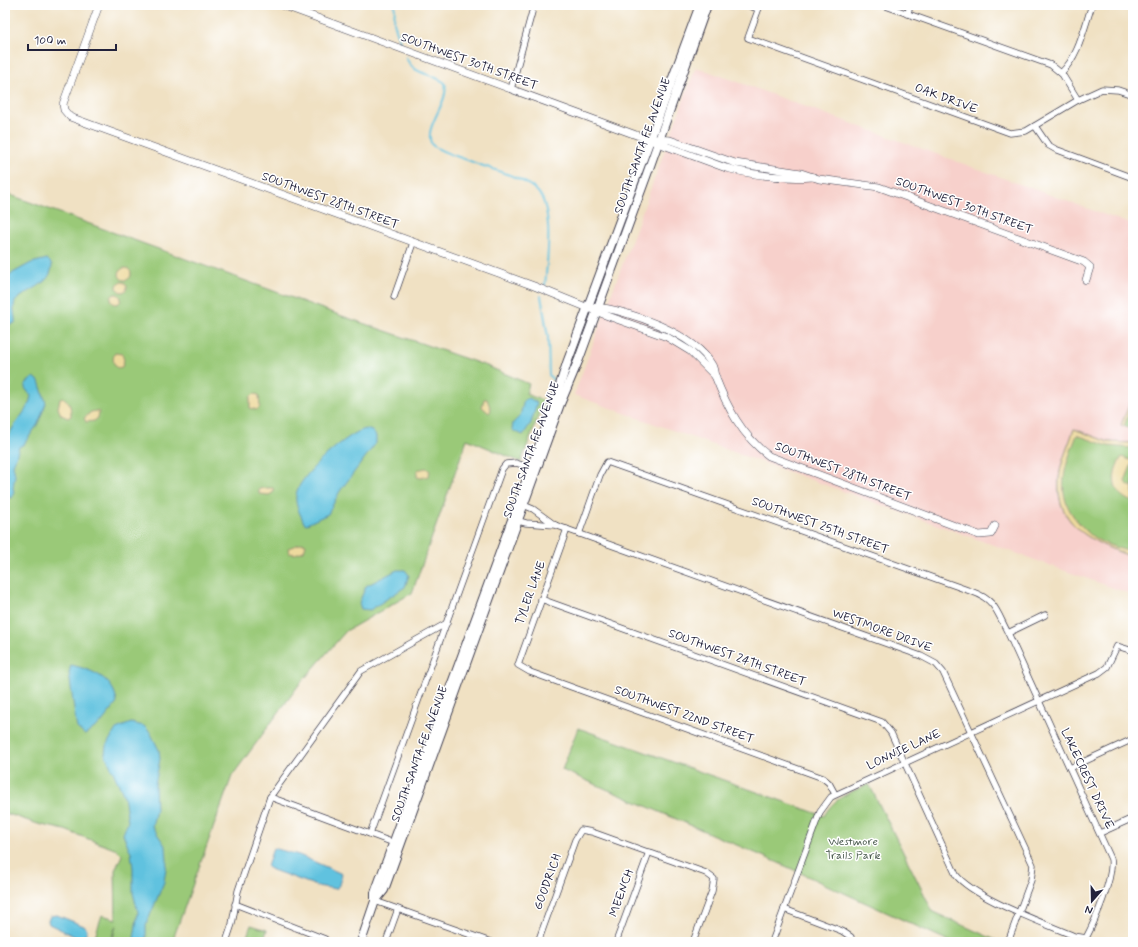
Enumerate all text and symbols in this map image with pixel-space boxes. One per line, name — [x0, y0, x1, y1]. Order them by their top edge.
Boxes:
scale bar — [28, 26, 116, 52]
street label: SOUTHWEST 30TH STREET — [398, 30, 540, 94]
text: 100 m — [34, 33, 66, 49]
street label: SOUTH SANTA FE AVENUE — [611, 76, 675, 216]
street label: OAK DRIVE — [912, 80, 980, 118]
street label: SOUTHWEST 28TH STREET — [259, 169, 401, 233]
street label: SOUTHWEST 30TH STREET — [893, 174, 1035, 238]
street label: SOUTH SANTA FE AVENUE — [500, 380, 564, 520]
street label: SOUTHWEST 28TH STREET — [773, 439, 913, 505]
street label: SOUTHWEST 25TH STREET — [749, 494, 891, 558]
street label: TYLER LANE — [512, 559, 550, 627]
street label: WESTMORE DRIVE — [830, 605, 935, 657]
street label: SOUTHWEST 24TH STREET — [666, 626, 808, 690]
street label: SOUTHWEST 22ND STREET — [612, 682, 756, 748]
street label: SOUTH SANTA FE AVENUE — [388, 684, 452, 824]
street label: LONNIE LANE — [864, 726, 944, 774]
street label: LAKECREST DRIVE — [1057, 726, 1118, 833]
park label: Westmore Trails Park — [826, 834, 880, 864]
street label: GOODRICH — [530, 851, 566, 912]
street label: MEENCH — [606, 867, 638, 919]
north arrow — [1072, 881, 1112, 921]
text: N — [1083, 902, 1095, 917]

